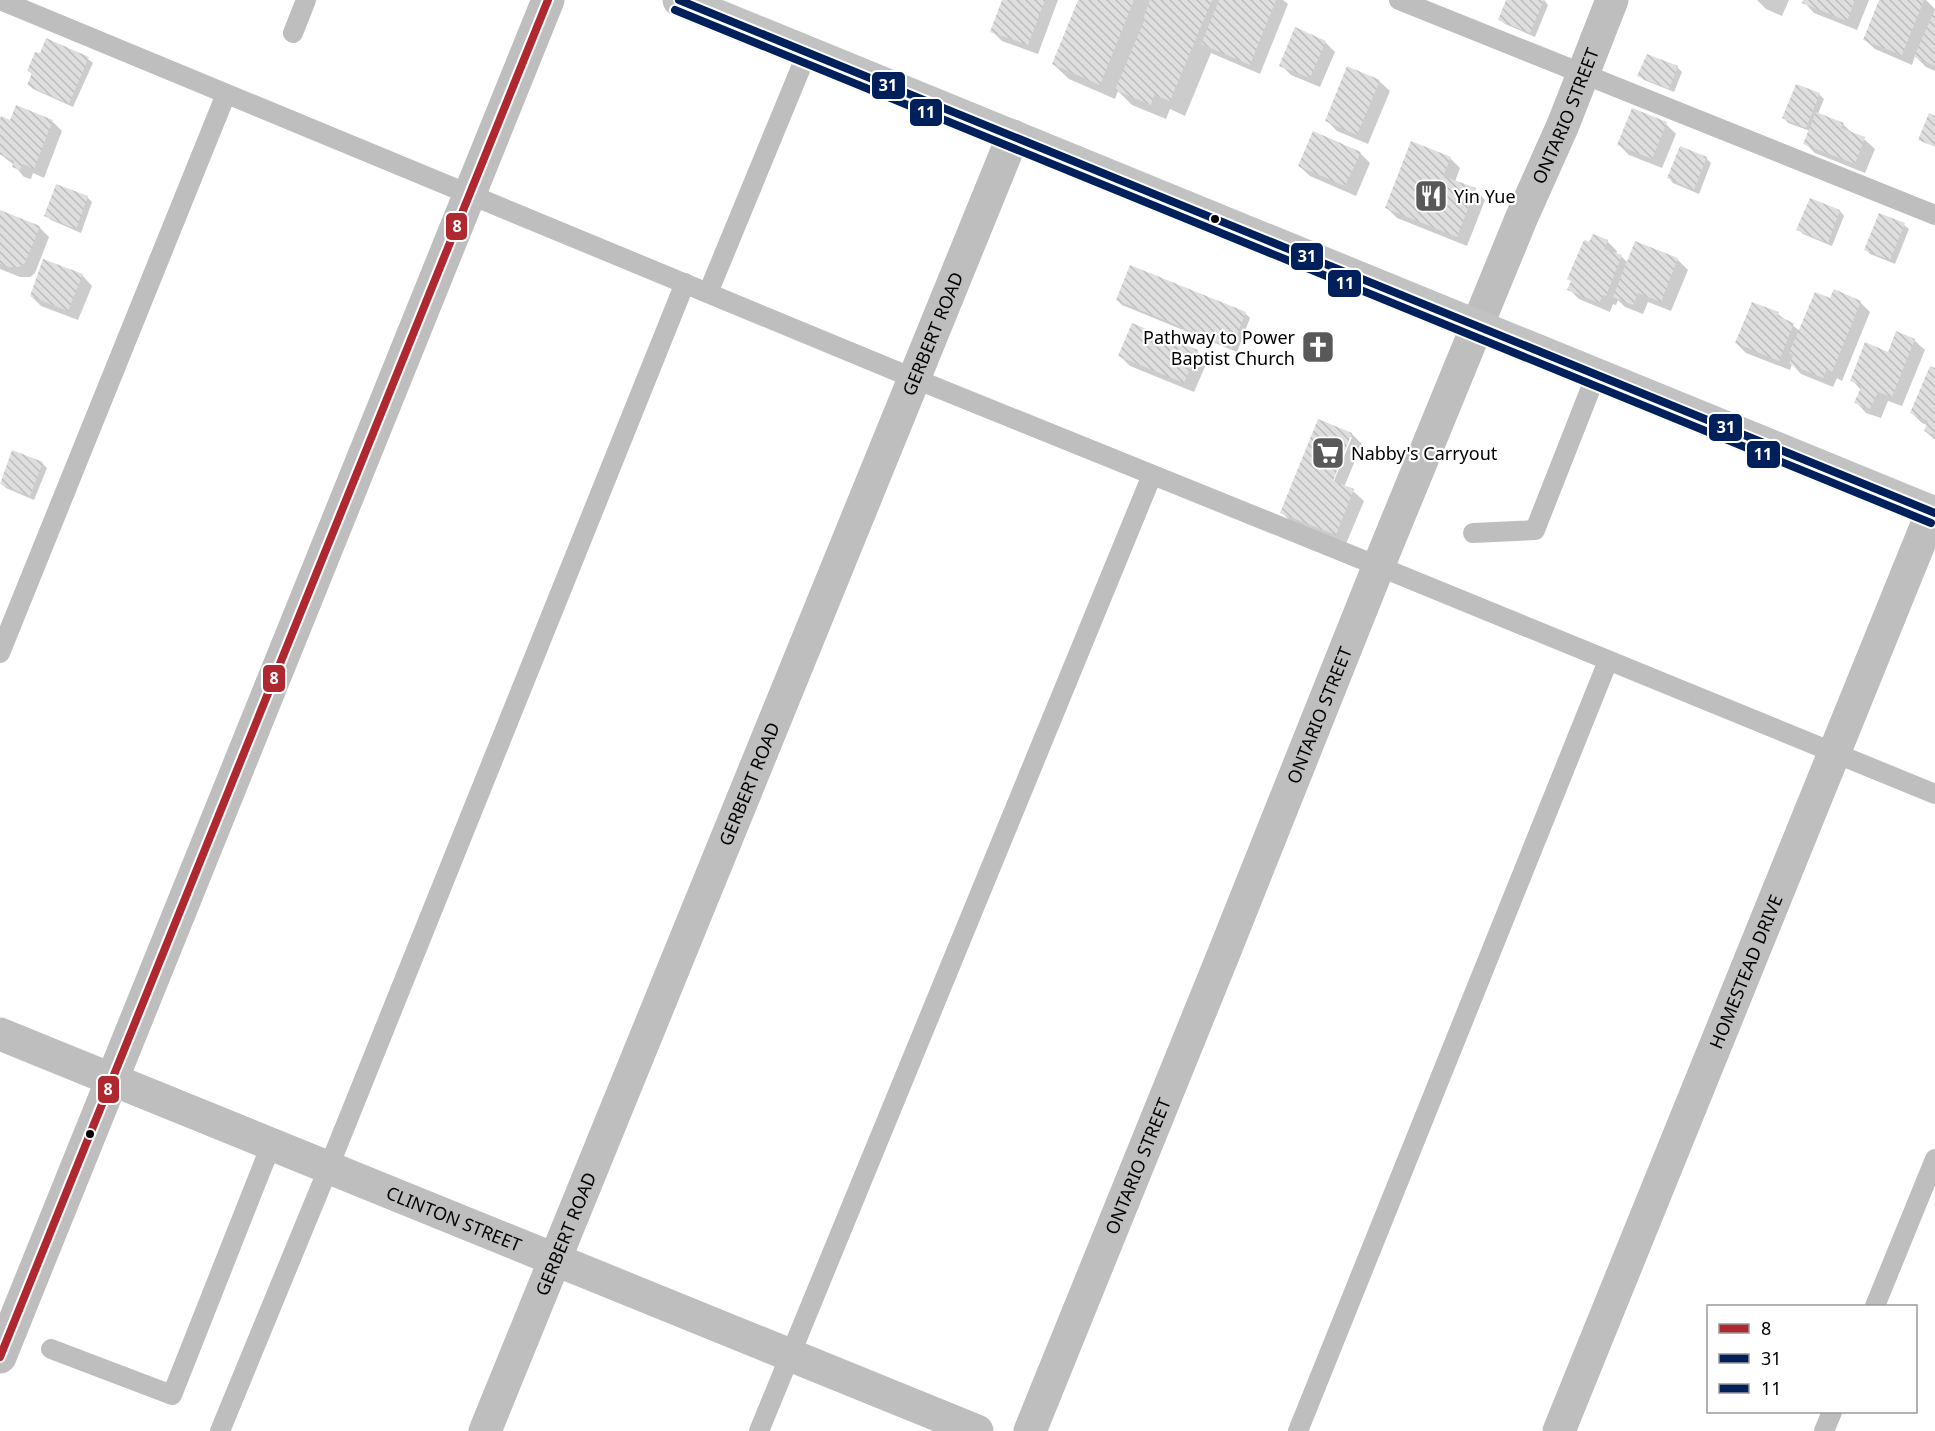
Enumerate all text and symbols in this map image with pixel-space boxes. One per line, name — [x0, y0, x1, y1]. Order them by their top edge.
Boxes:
street label: ONTARIO STREET — [1526, 44, 1604, 188]
line badge: 31 — [871, 71, 906, 100]
text: 31 — [879, 74, 897, 96]
line badge: 11 — [909, 98, 943, 127]
text: 11 — [917, 101, 935, 123]
restaurant icon: Yin Yue — [1413, 178, 1449, 214]
place label: Yin Yue — [1454, 184, 1516, 208]
line badge: 8 — [445, 212, 468, 241]
unlabelled marker — [1209, 213, 1221, 225]
text: 8 — [452, 215, 462, 237]
line badge: 31 — [1290, 242, 1324, 271]
text: 31 — [1298, 245, 1316, 267]
street label: GERBERT ROAD — [896, 268, 968, 399]
line badge: 11 — [1327, 269, 1362, 298]
text: 11 — [1336, 272, 1354, 294]
place label: Pathway to Power Baptist Church — [1143, 325, 1296, 370]
church icon: Pathway to Power Baptist Church — [1300, 329, 1336, 365]
line badge: 31 — [1708, 413, 1743, 442]
text: 31 — [1717, 416, 1735, 438]
supermarket icon: Nabby's Carryout — [1310, 435, 1346, 471]
line badge: 11 — [1746, 440, 1781, 469]
place label: Nabby's Carryout — [1351, 441, 1498, 465]
text: 11 — [1754, 443, 1772, 465]
street label: ONTARIO STREET — [1281, 643, 1357, 787]
line badge: 8 — [262, 664, 286, 693]
text: 8 — [269, 667, 279, 689]
street label: GERBERT ROAD — [713, 718, 785, 849]
street label: HOMESTEAD DRIVE — [1704, 891, 1788, 1052]
line badge: 8 — [97, 1075, 120, 1104]
text: 8 — [103, 1078, 113, 1100]
street label: ONTARIO STREET — [1099, 1094, 1176, 1238]
unlabelled marker — [84, 1128, 96, 1140]
street label: GERBERT ROAD — [529, 1168, 601, 1299]
street label: CLINTON STREET — [383, 1180, 525, 1257]
legend — [1707, 1305, 1917, 1413]
text: 8 — [1761, 1316, 1771, 1340]
text: 31 — [1761, 1346, 1782, 1370]
text: 11 — [1761, 1376, 1782, 1400]

